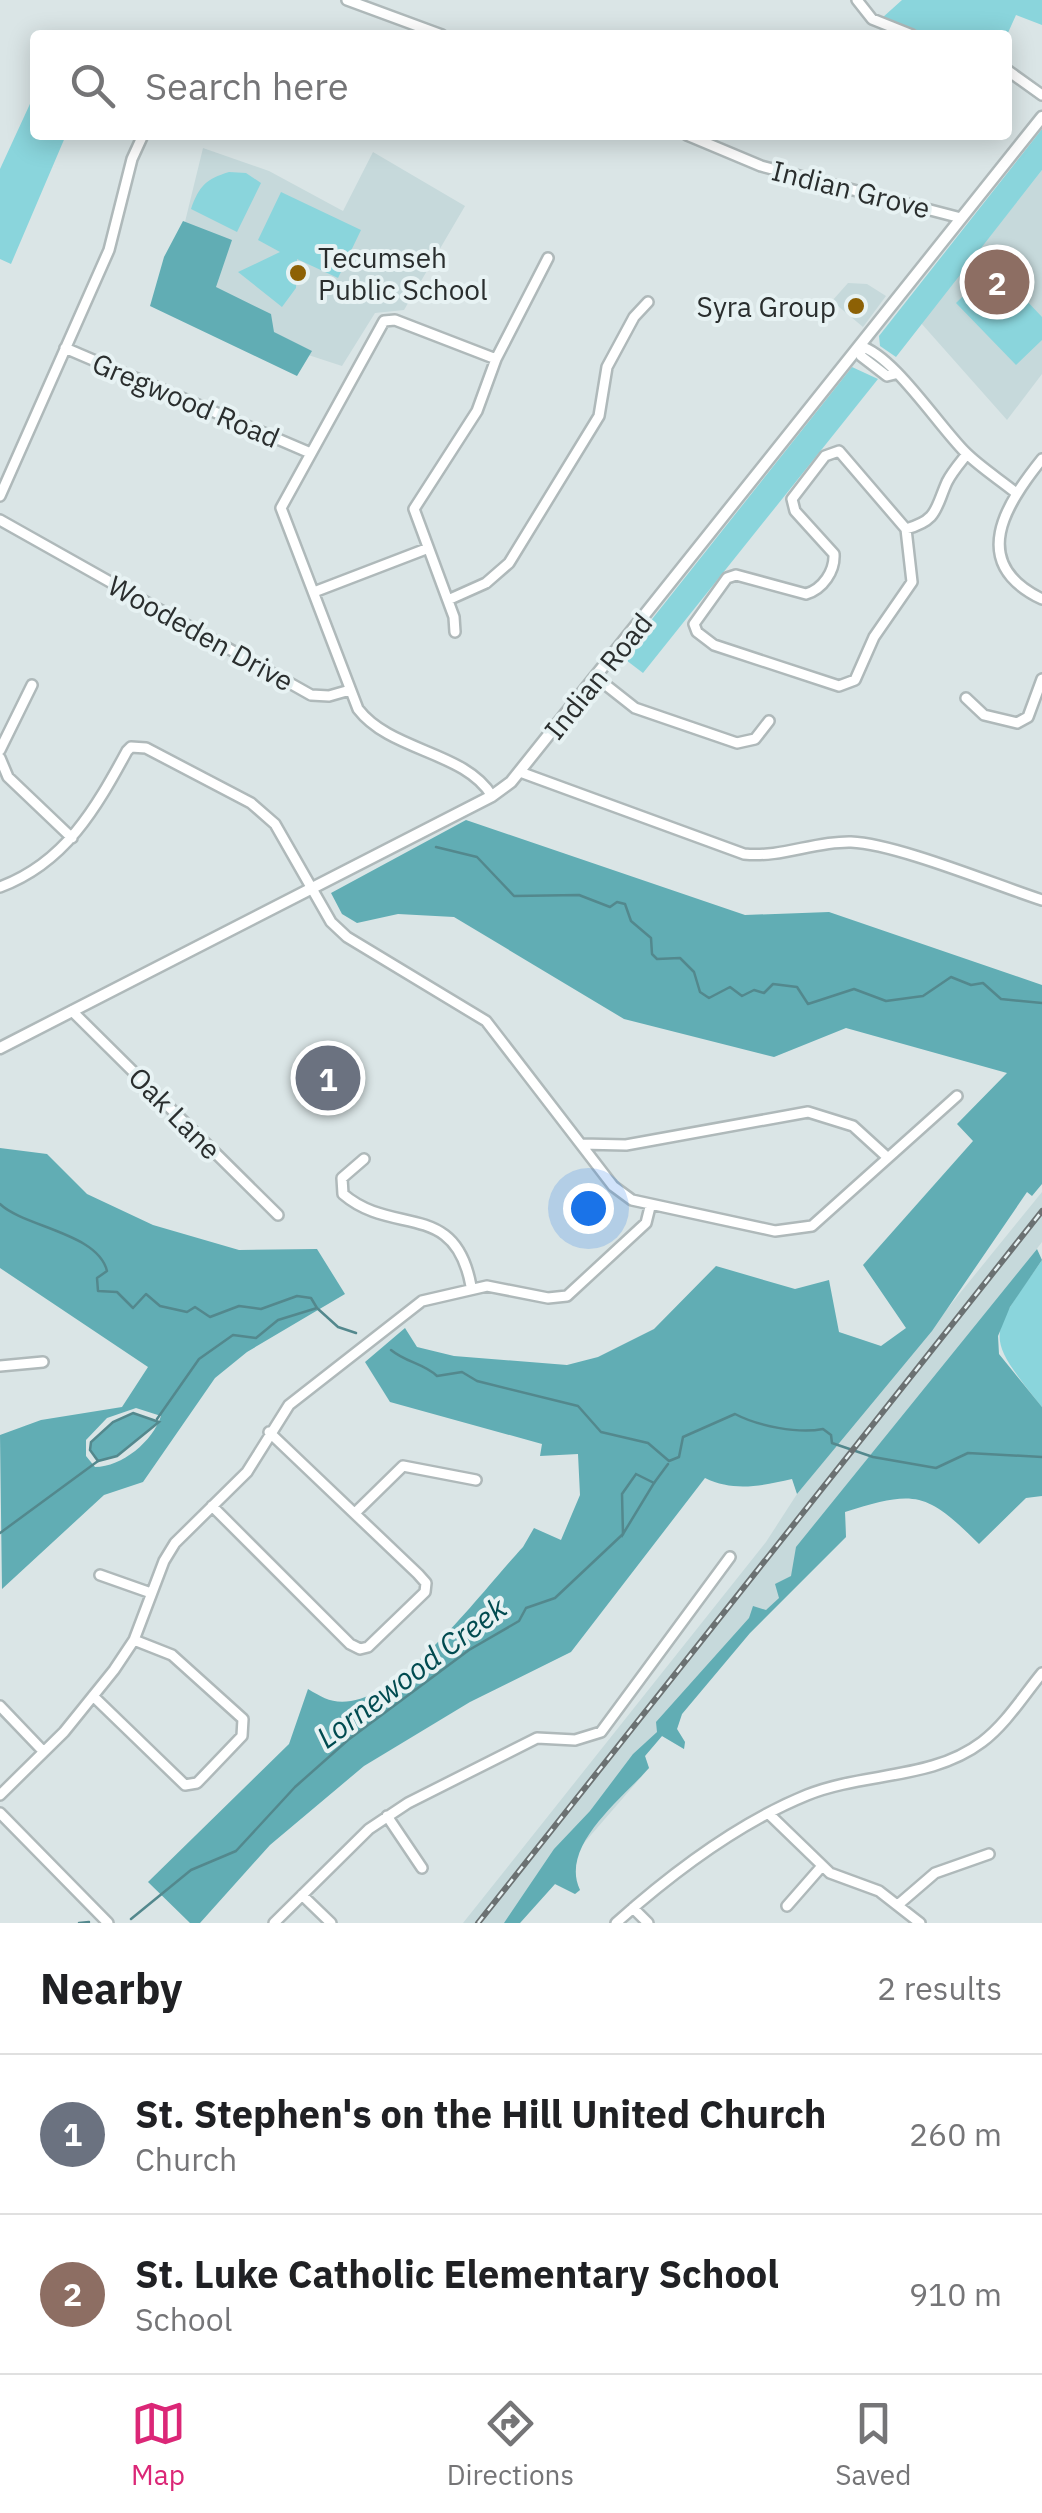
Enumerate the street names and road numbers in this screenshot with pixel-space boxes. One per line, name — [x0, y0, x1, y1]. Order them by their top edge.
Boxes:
street label: Indian Grove — [768, 151, 934, 227]
street label: Gregwood Road — [87, 344, 285, 456]
street label: Woodeden Drive — [102, 567, 300, 699]
street label: Indian Road — [536, 605, 660, 747]
street label: Oak Lane — [121, 1059, 229, 1167]

